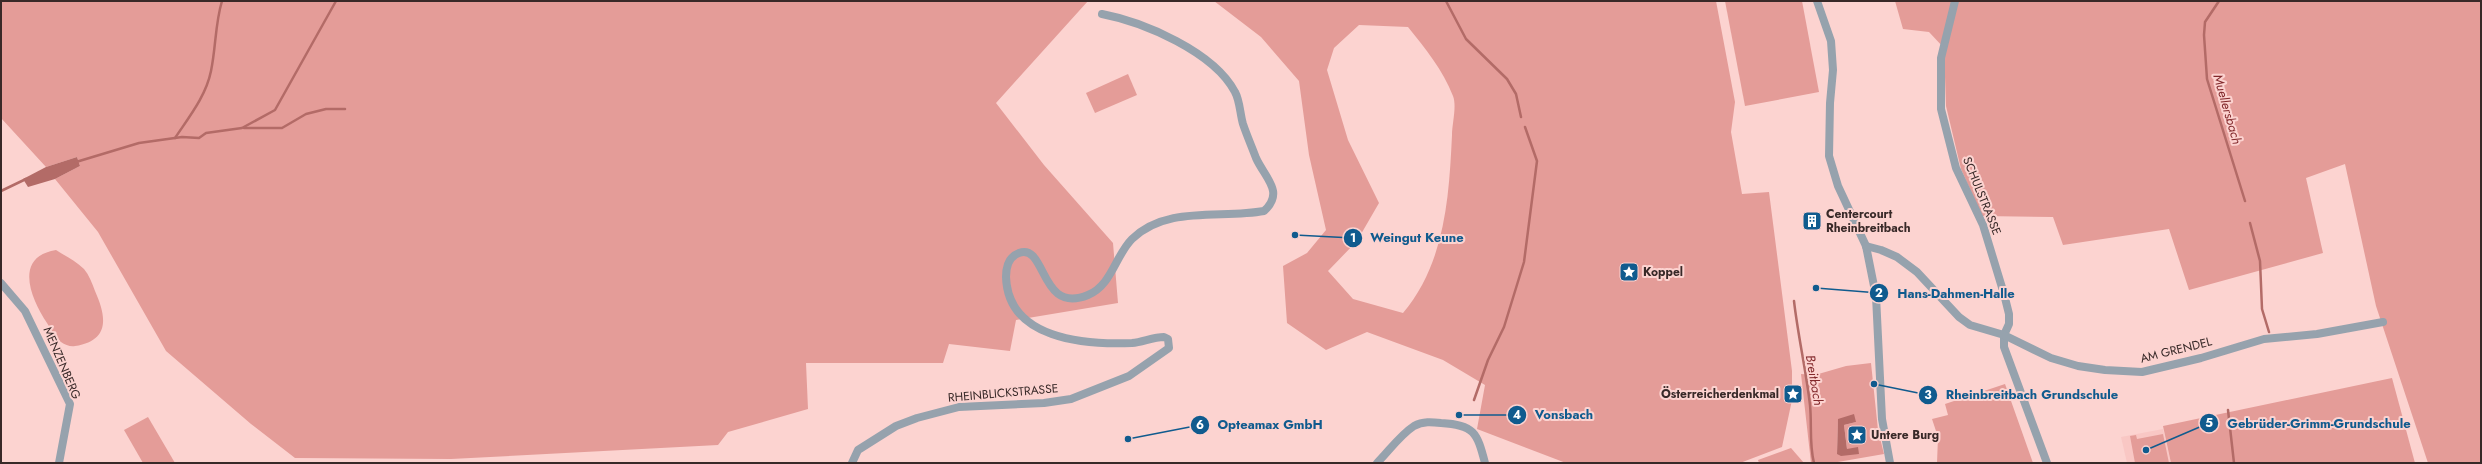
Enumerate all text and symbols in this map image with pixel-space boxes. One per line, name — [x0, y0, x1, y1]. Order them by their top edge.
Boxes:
water label: Muellersbach — [2208, 72, 2247, 147]
street label: SCHULSTRASSE — [1958, 154, 2006, 238]
place label: Centercourt Rheinbreitbach — [1826, 205, 1911, 237]
building icon: Centercourt Rheinbreitbach — [1801, 210, 1823, 232]
callout: Weingut Keune — [1343, 225, 1472, 250]
text: Weingut Keune — [1370, 228, 1464, 247]
text: 1 — [1350, 229, 1356, 247]
place icon: Koppel — [1618, 261, 1640, 283]
place label: Koppel — [1643, 263, 1683, 281]
callout: Hans-Dahmen-Halle — [1869, 281, 2023, 306]
text: 2 — [1875, 284, 1883, 302]
text: Hans-Dahmen-Halle — [1897, 284, 2015, 303]
street label: MENZENBERG — [39, 324, 85, 402]
street label: AM GRENDEL — [2138, 332, 2214, 368]
water label: Breitbach — [1801, 353, 1828, 407]
street label: RHEINBLICKSTRASSE — [947, 379, 1059, 407]
callout: Rheinbreitbach Grundschule — [1918, 382, 2127, 407]
place icon: Österreicherdenkmal — [1782, 383, 1804, 405]
place label: Österreicherdenkmal — [1661, 385, 1779, 403]
text: Rheinbreitbach Grundschule — [1946, 385, 2119, 404]
text: 3 — [1924, 386, 1932, 404]
callout: Vonsbach — [1507, 402, 1601, 427]
text: Vonsbach — [1534, 405, 1593, 424]
text: 4 — [1513, 406, 1521, 424]
callout: Gebrüder-Grimm-Grundschule — [2199, 411, 2419, 436]
callout: Opteamax GmbH — [1190, 412, 1331, 437]
text: 5 — [2205, 414, 2213, 432]
text: Gebrüder-Grimm-Grundschule — [2227, 414, 2411, 433]
text: Opteamax GmbH — [1217, 415, 1323, 434]
text: 6 — [1196, 416, 1204, 434]
place icon: Untere Burg — [1846, 424, 1868, 446]
place label: Untere Burg — [1871, 426, 1939, 444]

